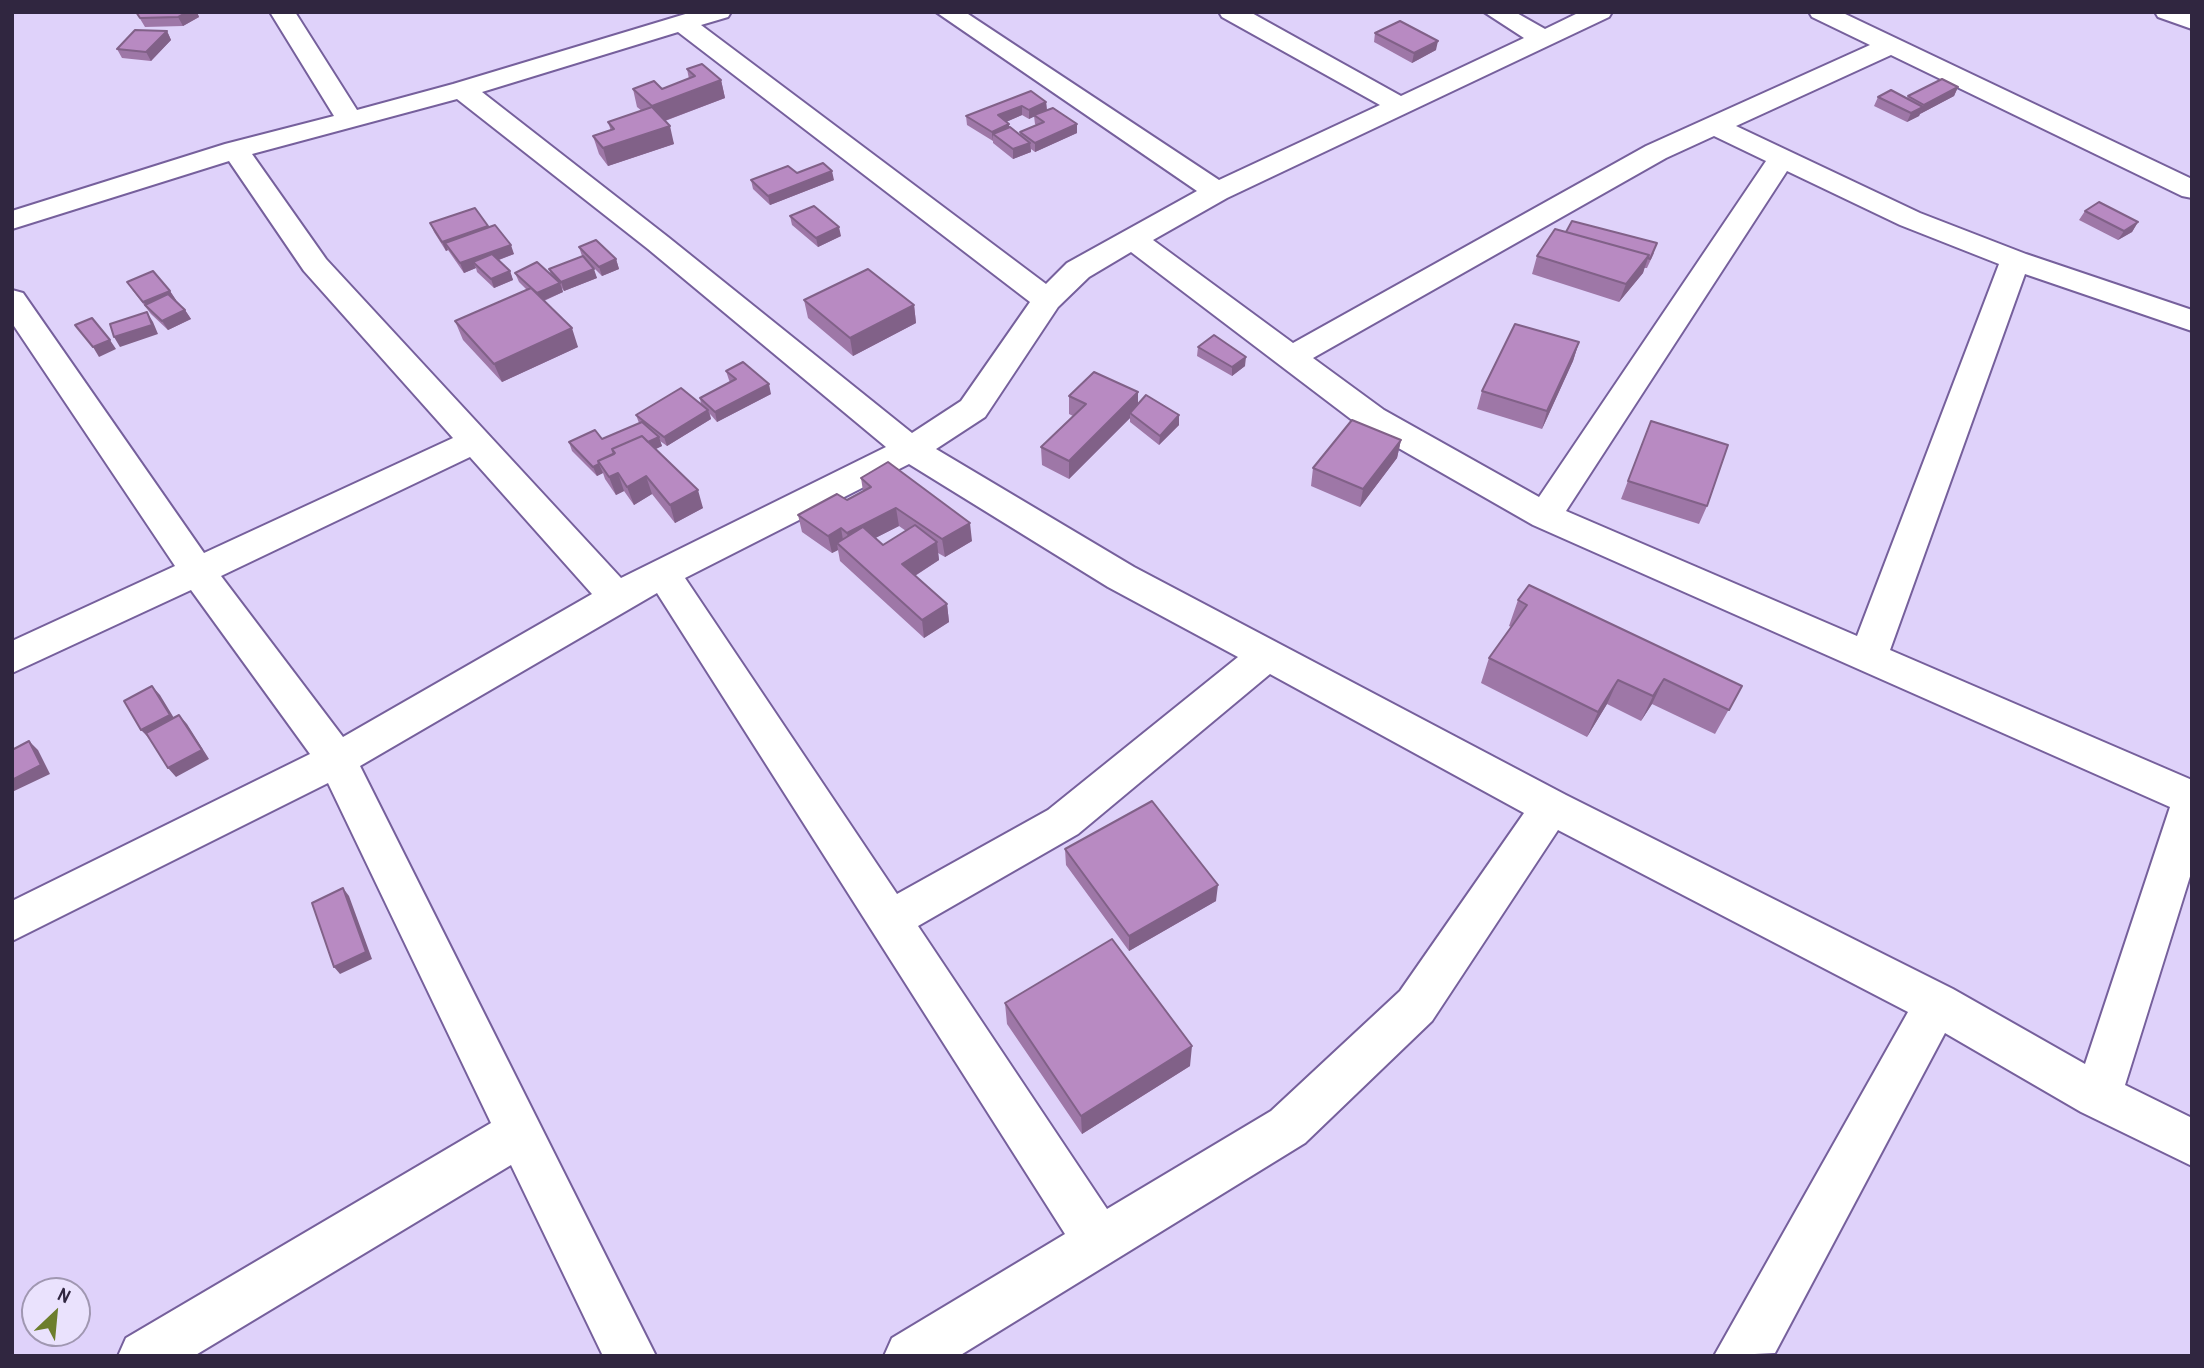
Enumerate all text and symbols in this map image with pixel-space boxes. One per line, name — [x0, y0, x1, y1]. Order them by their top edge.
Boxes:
north arrow — [21, 1277, 91, 1347]
text: N — [54, 1281, 75, 1309]

